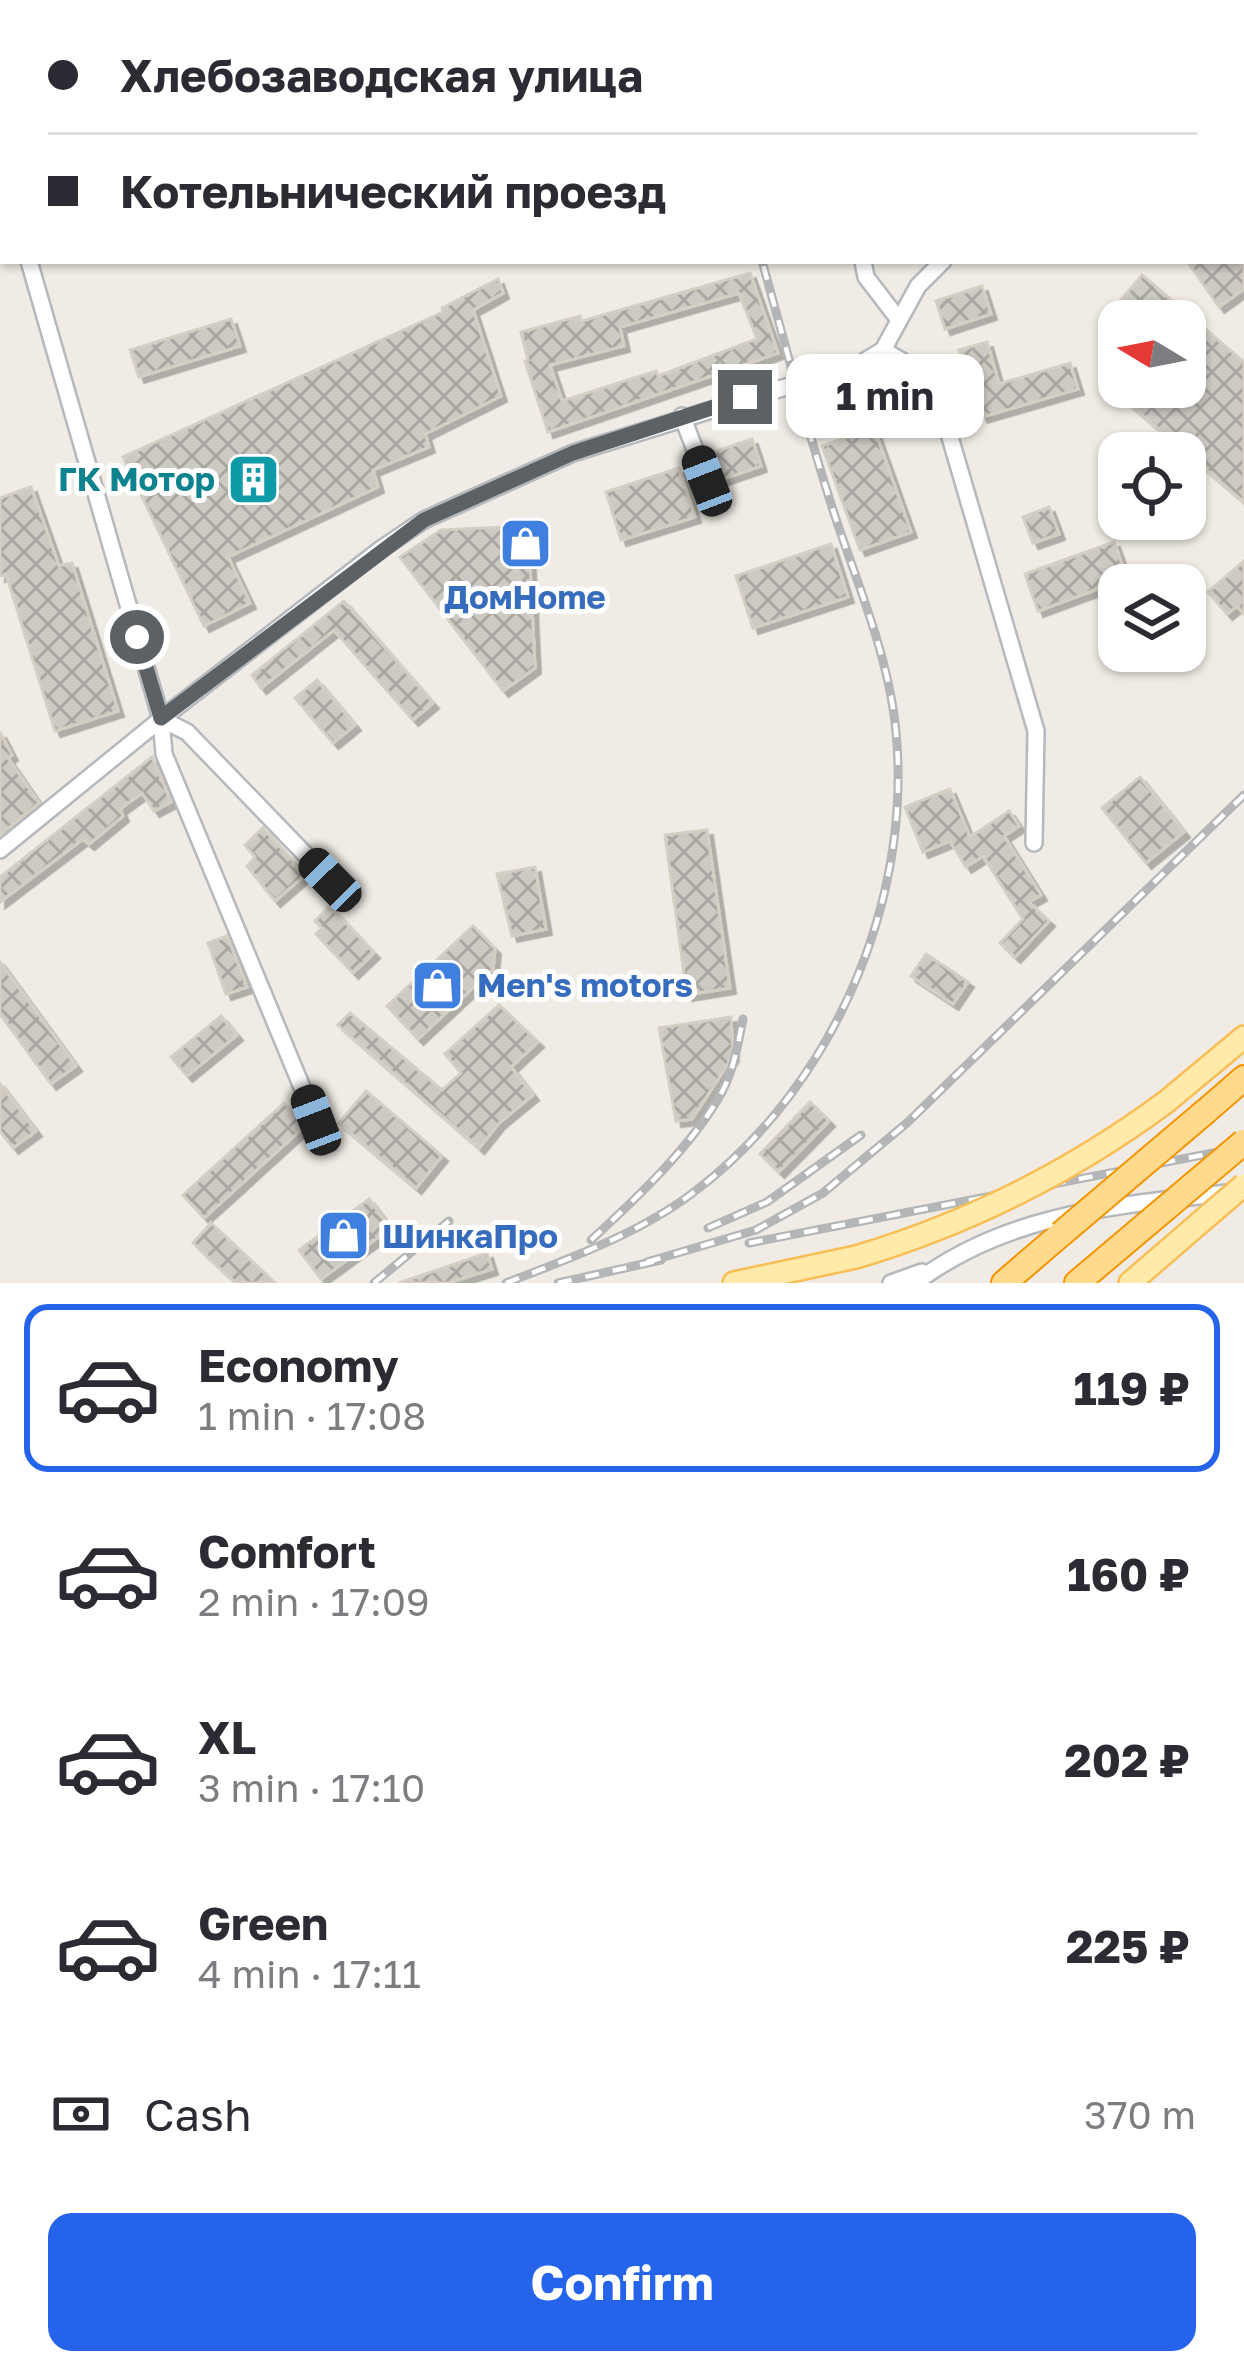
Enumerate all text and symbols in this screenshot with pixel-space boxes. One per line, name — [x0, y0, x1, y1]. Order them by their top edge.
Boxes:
text: Хлебозаводская улица — [120, 48, 643, 102]
text: Котельнический проезд — [120, 164, 666, 218]
north arrow — [1098, 300, 1206, 408]
map controls — [1098, 300, 1206, 672]
callout: 1 min — [787, 355, 985, 439]
route end — [718, 370, 772, 424]
text: 1 min — [836, 372, 934, 419]
button: locate — [1098, 432, 1206, 540]
car — [677, 441, 737, 521]
building icon: ГК Мотор — [226, 451, 282, 507]
place label: ГК Мотор — [58, 459, 215, 498]
shop icon: ДомHome — [497, 515, 553, 571]
button: layers — [1098, 564, 1206, 672]
place label: ДомHome — [444, 577, 606, 616]
route start — [110, 610, 164, 664]
car — [292, 842, 368, 918]
shop icon: Men's motors — [410, 957, 466, 1013]
place label: Men's motors — [477, 965, 693, 1004]
car — [286, 1080, 346, 1160]
shop icon: ШинкаПро — [315, 1208, 371, 1264]
place label: ШинкаПро — [382, 1216, 558, 1255]
icon: car — [54, 1334, 162, 1442]
text: Economy — [198, 1338, 399, 1392]
text: 119 ₽ — [1073, 1361, 1190, 1415]
text: 1 min · 17:08 — [198, 1392, 426, 1439]
icon: car — [54, 1520, 162, 1628]
text: Comfort — [198, 1524, 376, 1578]
text: 160 ₽ — [1067, 1547, 1190, 1601]
text: 2 min · 17:09 — [198, 1578, 430, 1625]
icon: car — [54, 1706, 162, 1814]
text: XL — [198, 1710, 256, 1764]
text: 202 ₽ — [1064, 1733, 1190, 1787]
text: 3 min · 17:10 — [198, 1764, 425, 1811]
icon: car — [54, 1892, 162, 2000]
text: Green — [198, 1896, 328, 1950]
text: 225 ₽ — [1066, 1919, 1190, 1973]
text: 4 min · 17:11 — [198, 1950, 421, 1997]
icon: cash — [48, 2081, 114, 2147]
text: Cash — [144, 2087, 252, 2141]
text: 370 m — [1084, 2091, 1196, 2138]
button: Confirm — [48, 2213, 1196, 2351]

